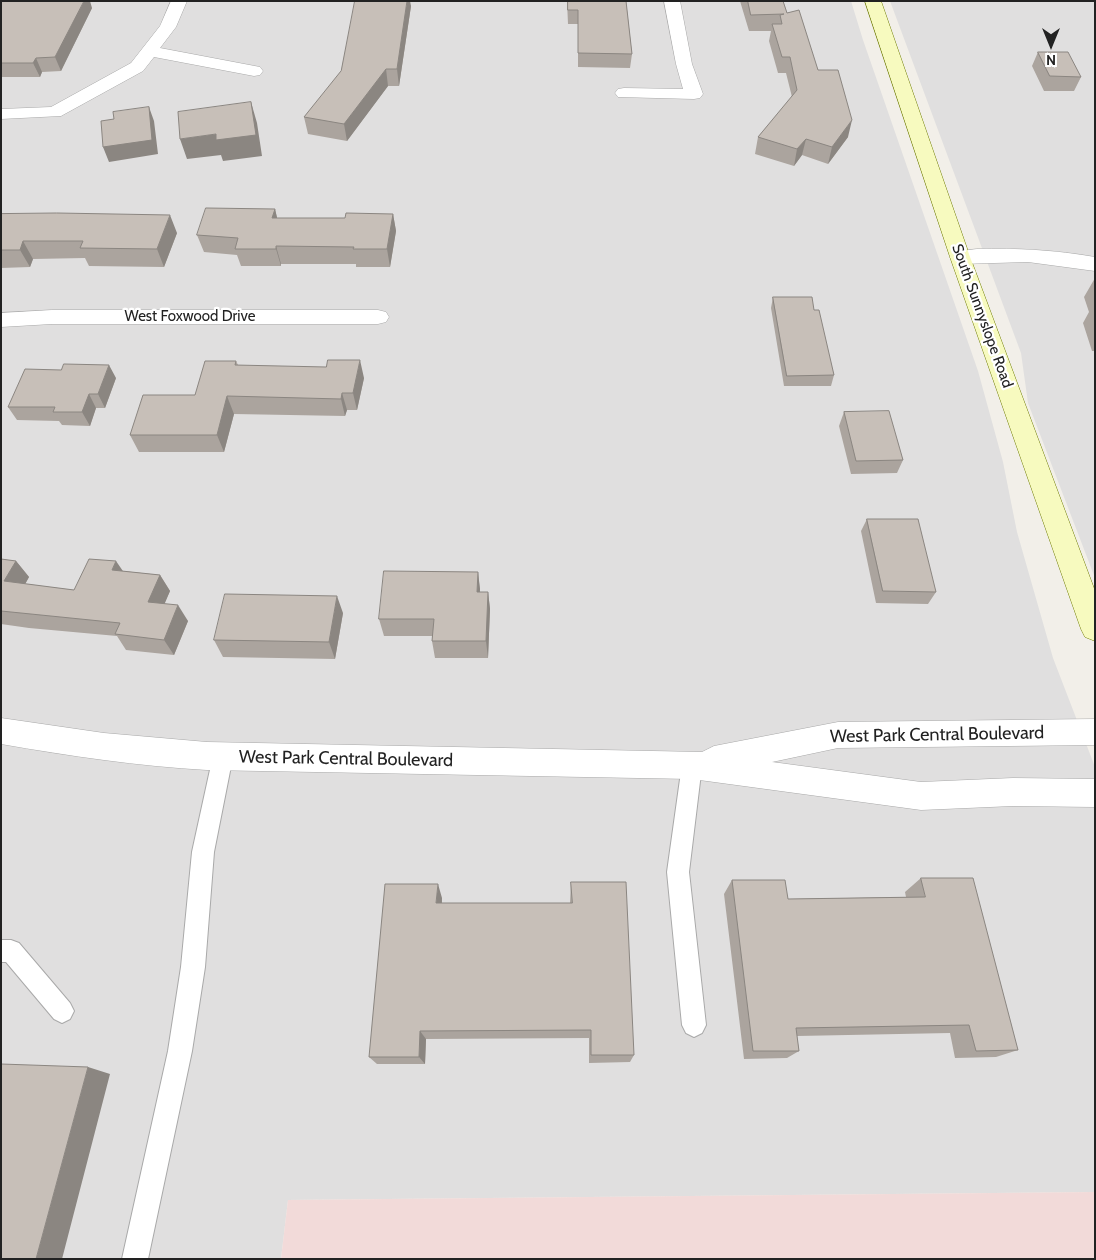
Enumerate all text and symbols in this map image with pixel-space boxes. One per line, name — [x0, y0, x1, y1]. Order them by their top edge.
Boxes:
north arrow — [1026, 20, 1076, 70]
text: N — [1046, 51, 1056, 69]
street label: South Sunnyslope Road — [948, 242, 1016, 390]
street label: West Foxwood Drive — [125, 308, 255, 326]
street label: West Park Central Boulevard — [830, 722, 1044, 748]
street label: West Park Central Boulevard — [239, 746, 453, 772]

